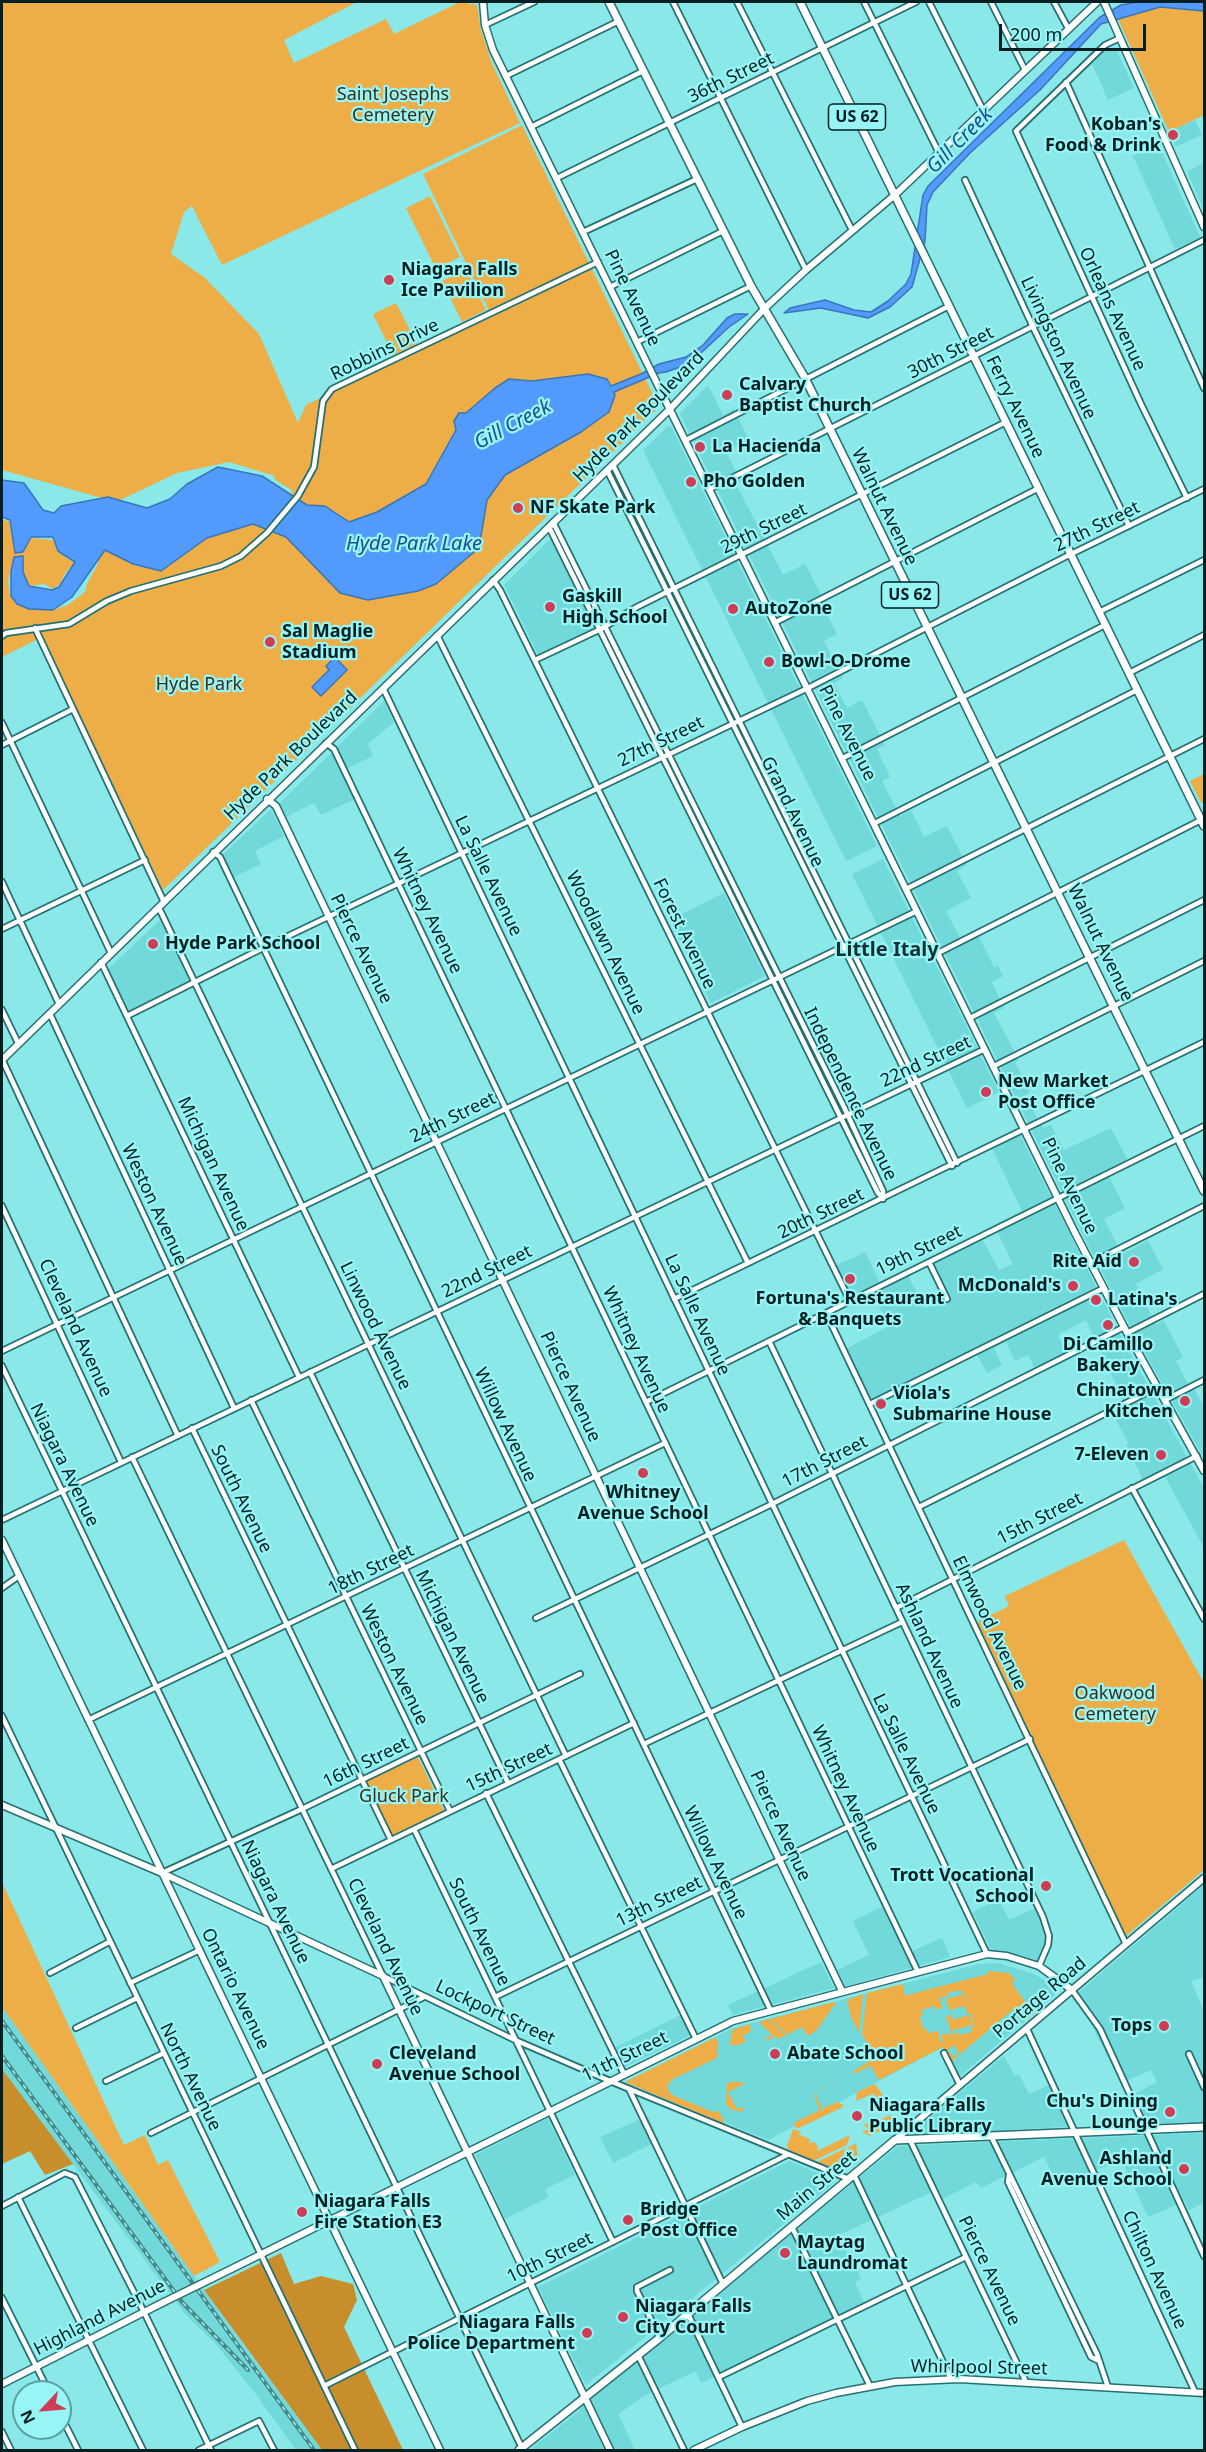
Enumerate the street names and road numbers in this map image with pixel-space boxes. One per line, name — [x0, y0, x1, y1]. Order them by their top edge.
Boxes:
street label: 36th Street — [684, 48, 778, 108]
road number: US 62 — [828, 104, 886, 130]
street label: Orleans Avenue — [1074, 244, 1150, 374]
street label: Pine Avenue — [599, 246, 665, 350]
street label: Livingston Avenue — [1015, 273, 1101, 423]
street label: Robbins Drive — [327, 314, 443, 386]
street label: 30th Street — [905, 322, 997, 384]
street label: Hyde Park Boulevard — [569, 347, 709, 487]
street label: Ferry Avenue — [981, 352, 1049, 462]
street label: Walnut Avenue — [846, 445, 922, 569]
street label: 27th Street — [1050, 497, 1144, 557]
street label: 29th Street — [717, 499, 811, 559]
road number: US 62 — [882, 582, 938, 608]
street label: Pine Avenue — [814, 681, 880, 785]
street label: Hyde Park Boulevard — [220, 687, 362, 825]
street label: 27th Street — [614, 712, 708, 772]
street label: Grand Avenue — [756, 753, 828, 871]
street label: La Salle Avenue — [449, 812, 527, 940]
street label: Whitney Avenue — [387, 845, 467, 977]
street label: Woodlawn Avenue — [561, 868, 649, 1018]
street label: Forest Avenue — [648, 875, 720, 993]
street label: Walnut Avenue — [1062, 881, 1138, 1005]
street label: Pierce Avenue — [325, 891, 397, 1007]
street label: Independence Avenue — [799, 1004, 901, 1184]
street label: 22nd Street — [877, 1032, 975, 1092]
street label: 24th Street — [406, 1088, 500, 1148]
street label: Michigan Avenue — [172, 1093, 254, 1235]
street label: Pine Avenue — [1036, 1134, 1102, 1238]
street label: Weston Avenue — [116, 1141, 192, 1269]
street label: 20th Street — [774, 1184, 868, 1244]
street label: 19th Street — [872, 1221, 966, 1281]
street label: 22nd Street — [438, 1241, 536, 1303]
street label: La Salle Avenue — [659, 1251, 735, 1379]
street label: Cleveland Avenue — [34, 1255, 116, 1401]
street label: Linwood Avenue — [335, 1258, 415, 1394]
street label: Whitney Avenue — [597, 1283, 675, 1417]
street label: Pierce Avenue — [535, 1328, 605, 1446]
street label: Willow Avenue — [469, 1365, 541, 1485]
street label: Niagara Avenue — [25, 1400, 103, 1530]
street label: 17th Street — [779, 1431, 871, 1493]
street label: South Avenue — [206, 1442, 276, 1556]
street label: 15th Street — [994, 1488, 1086, 1550]
street label: 18th Street — [324, 1540, 418, 1600]
street label: Elmwood Avenue — [947, 1552, 1031, 1694]
street label: Michigan Avenue — [410, 1567, 494, 1707]
street label: Ashland Avenue — [890, 1580, 968, 1712]
street label: Weston Avenue — [355, 1601, 433, 1729]
street label: La Salle Avenue — [867, 1690, 945, 1818]
street label: Whitney Avenue — [806, 1722, 884, 1856]
street label: 16th Street — [319, 1733, 413, 1793]
street label: 15th Street — [462, 1739, 556, 1797]
street label: Pierce Avenue — [745, 1767, 815, 1885]
street label: Willow Avenue — [678, 1803, 752, 1923]
street label: Niagara Avenue — [236, 1837, 314, 1967]
street label: 13th Street — [612, 1872, 706, 1932]
street label: Cleveland Avenue — [342, 1875, 428, 2019]
street label: South Avenue — [444, 1875, 514, 1989]
street label: Ontario Avenue — [196, 1925, 274, 2053]
street label: Portage Road — [989, 1953, 1091, 2043]
street label: Lockport Street — [432, 1976, 558, 2050]
street label: North Avenue — [155, 2019, 225, 2135]
street label: 11th Street — [578, 2027, 672, 2087]
street label: Main Street — [773, 2147, 861, 2225]
street label: Chilton Avenue — [1117, 2207, 1191, 2333]
street label: Pierce Avenue — [953, 2213, 1025, 2329]
street label: 10th Street — [503, 2228, 597, 2288]
street label: Highland Avenue — [31, 2275, 169, 2361]
street label: Whirlpool Street — [910, 2356, 1048, 2380]

